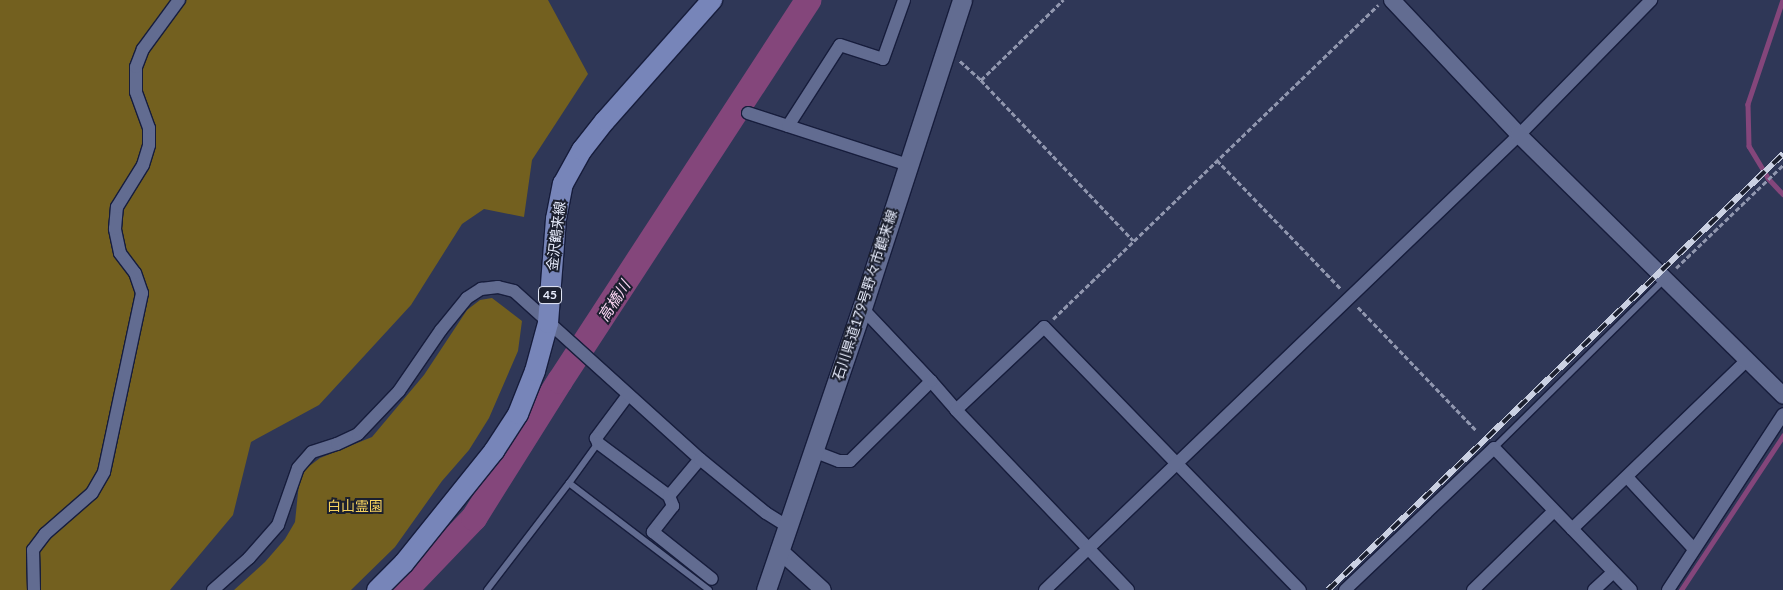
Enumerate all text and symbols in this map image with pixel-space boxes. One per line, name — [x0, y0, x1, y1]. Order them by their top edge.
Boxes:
street label: 金沢鶴来線 — [543, 200, 569, 272]
street label: 石川県道179号野々市鶴来線 — [829, 208, 901, 382]
water label: 高橋川 — [594, 277, 634, 325]
road number: 45 — [538, 286, 562, 304]
park label: 白山霊園 — [327, 498, 383, 514]

